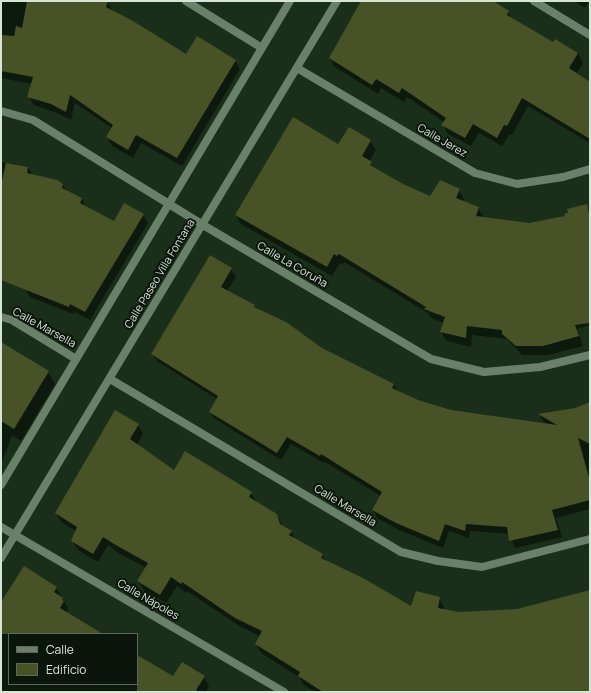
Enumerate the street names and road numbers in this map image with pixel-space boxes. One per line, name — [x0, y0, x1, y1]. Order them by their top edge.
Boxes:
street label: Calle Jerez — [415, 121, 469, 161]
street label: Calle Paseo Villa Fontana — [122, 217, 198, 331]
street label: Calle La Coruña — [254, 239, 330, 291]
street label: Calle Marsella — [10, 305, 78, 351]
street label: Calle Marsella — [311, 482, 379, 530]
street label: Calle Nápoles — [115, 577, 181, 623]

